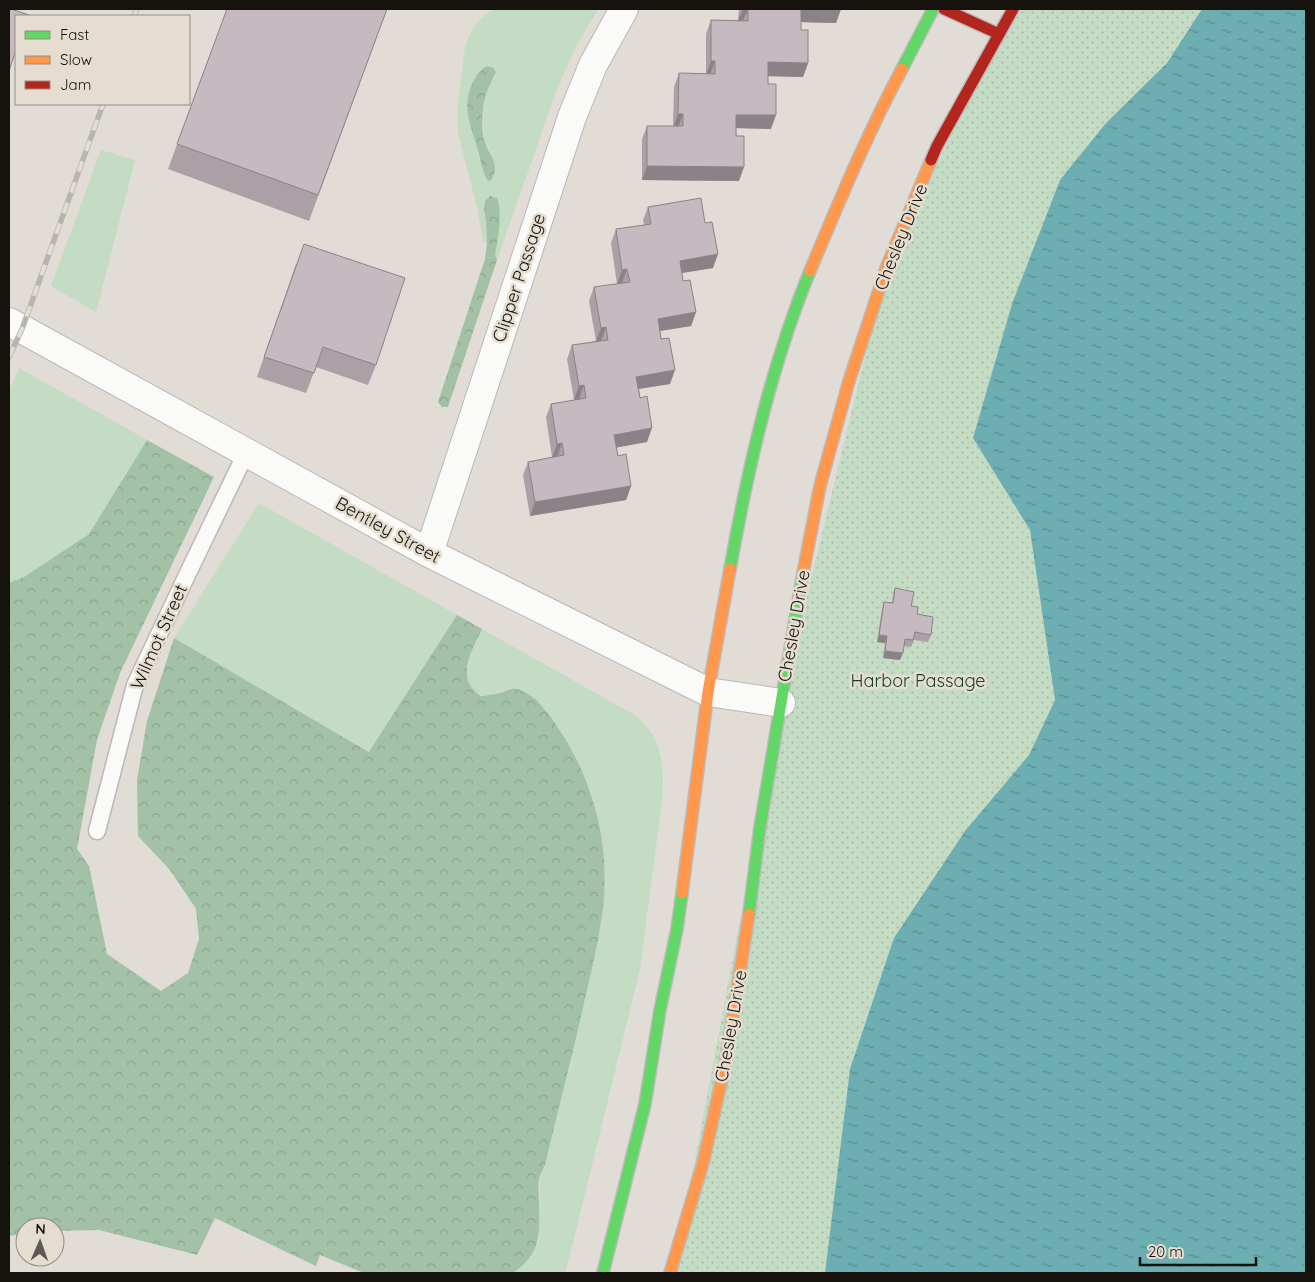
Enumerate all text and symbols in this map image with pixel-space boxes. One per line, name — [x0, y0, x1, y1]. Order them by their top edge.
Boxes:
legend — [15, 15, 190, 105]
text: Fast — [60, 25, 89, 44]
text: Slow — [60, 50, 92, 69]
text: Jam — [60, 75, 91, 94]
street label: Chesley Drive — [869, 180, 932, 294]
street label: Clipper Passage — [487, 211, 550, 345]
street label: Bentley Street — [332, 491, 445, 568]
street label: Chesley Drive — [772, 568, 815, 684]
street label: Wilmot Street — [125, 581, 192, 693]
park label: Harbor Passage — [851, 669, 985, 692]
street label: Chesley Drive — [709, 968, 752, 1084]
north arrow — [15, 1217, 65, 1267]
text: N — [35, 1220, 46, 1238]
scale bar — [1140, 1234, 1256, 1266]
text: 20 m — [1148, 1242, 1183, 1261]

